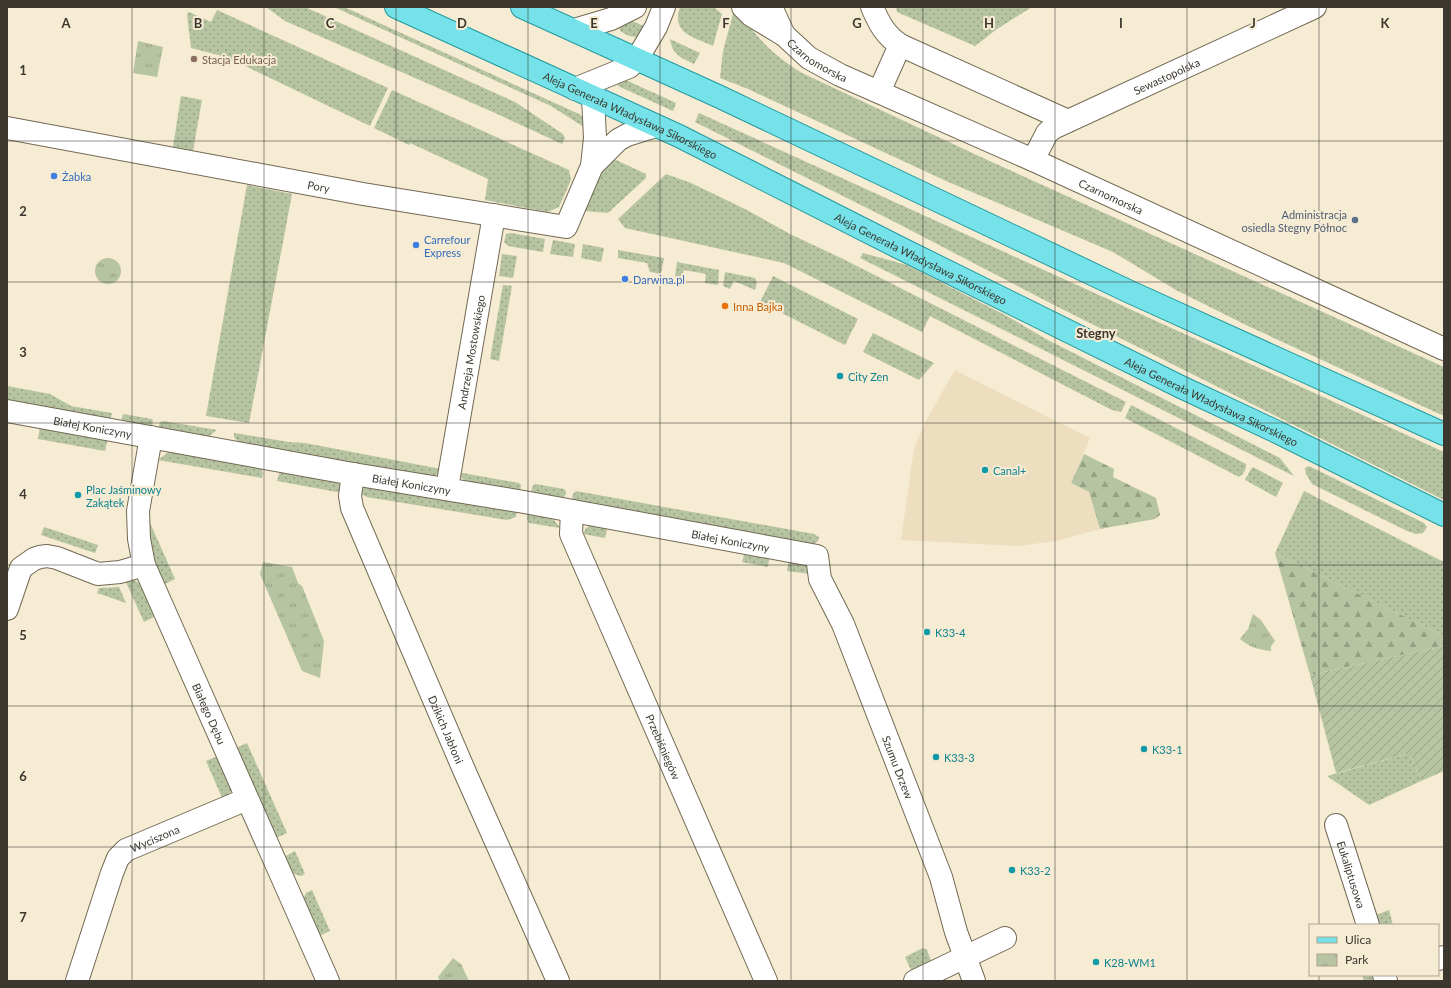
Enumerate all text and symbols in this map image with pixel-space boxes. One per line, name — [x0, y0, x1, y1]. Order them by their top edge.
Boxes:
text: A — [60, 15, 71, 31]
text: B — [194, 15, 203, 31]
text: C — [326, 15, 335, 31]
text: D — [457, 15, 467, 31]
text: E — [590, 15, 598, 31]
text: F — [722, 15, 730, 31]
text: G — [852, 15, 862, 31]
text: H — [984, 15, 994, 31]
text: I — [1119, 15, 1123, 31]
text: J — [1250, 15, 1256, 31]
text: K — [1381, 15, 1391, 31]
street label: Czarnomorska — [785, 35, 849, 84]
place label: Stacja Edukacja — [202, 53, 276, 66]
marker: Stacja Edukacja — [189, 54, 199, 64]
street label: Sewastopolska — [1131, 55, 1201, 97]
text: 1 — [19, 62, 27, 78]
street label: Aleja Generała Władysława Sikorskiego — [541, 69, 720, 161]
place label: Żabka — [62, 170, 91, 183]
marker: Żabka — [49, 171, 59, 181]
street label: Czarnomorska — [1077, 175, 1145, 216]
street label: Pory — [307, 177, 331, 194]
text: 2 — [19, 203, 27, 219]
place label: Administracja osiedla Stegny Północ — [1242, 208, 1347, 234]
street label: Aleja Generała Władysława Sikorskiego — [833, 210, 1009, 306]
marker: Administracja osiedla Stegny Północ — [1350, 215, 1360, 225]
place label: Carrefour Express — [424, 233, 470, 259]
marker: Carrefour Express — [411, 240, 421, 250]
place label: Darwina.pl — [633, 273, 685, 286]
marker: Darwina.pl — [620, 274, 630, 284]
street label: Andrzeja Mostowskiego — [454, 294, 487, 410]
place label: Inna Bajka — [733, 300, 783, 313]
marker: Inna Bajka — [720, 301, 730, 311]
district label: Stegny — [1076, 325, 1116, 341]
text: 3 — [19, 344, 27, 360]
street label: Aleja Generała Władysława Sikorskiego — [1123, 354, 1301, 448]
place label: City Zen — [848, 370, 888, 383]
marker: City Zen — [835, 371, 845, 381]
street label: Białej Koniczyny — [52, 413, 133, 440]
place label: Canal+ — [993, 464, 1026, 477]
marker: Canal+ — [980, 465, 990, 475]
street label: Białej Koniczyny — [371, 471, 452, 496]
place label: Plac Jaśminowy Zakątek — [86, 483, 162, 509]
text: 4 — [19, 486, 27, 502]
marker: Plac Jaśminowy Zakątek — [73, 490, 83, 500]
street label: Białej Koniczyny — [690, 526, 771, 554]
place label: K33-4 — [935, 626, 966, 639]
text: 5 — [19, 627, 27, 643]
marker: K33-4 — [922, 627, 932, 637]
street label: Białego Dębu — [190, 681, 229, 746]
street label: Dzikich Jabłoni — [426, 693, 467, 765]
street label: Przebiśniegów — [644, 712, 684, 782]
street label: Szumu Drzew — [880, 734, 917, 801]
place label: K33-1 — [1152, 743, 1183, 756]
marker: K33-1 — [1139, 744, 1149, 754]
place label: K33-3 — [944, 751, 975, 764]
marker: K33-3 — [931, 752, 941, 762]
text: 6 — [19, 768, 27, 784]
street label: Wyciszona — [128, 822, 181, 854]
street label: Eukaliptusowa — [1335, 839, 1369, 910]
place label: K33-2 — [1020, 864, 1051, 877]
marker: K33-2 — [1007, 865, 1017, 875]
text: 7 — [19, 909, 27, 925]
legend — [1309, 924, 1439, 976]
text: Ulica — [1345, 932, 1371, 947]
text: Park — [1345, 952, 1369, 967]
place label: K28-WM1 — [1104, 956, 1156, 969]
marker: K28-WM1 — [1091, 957, 1101, 967]

